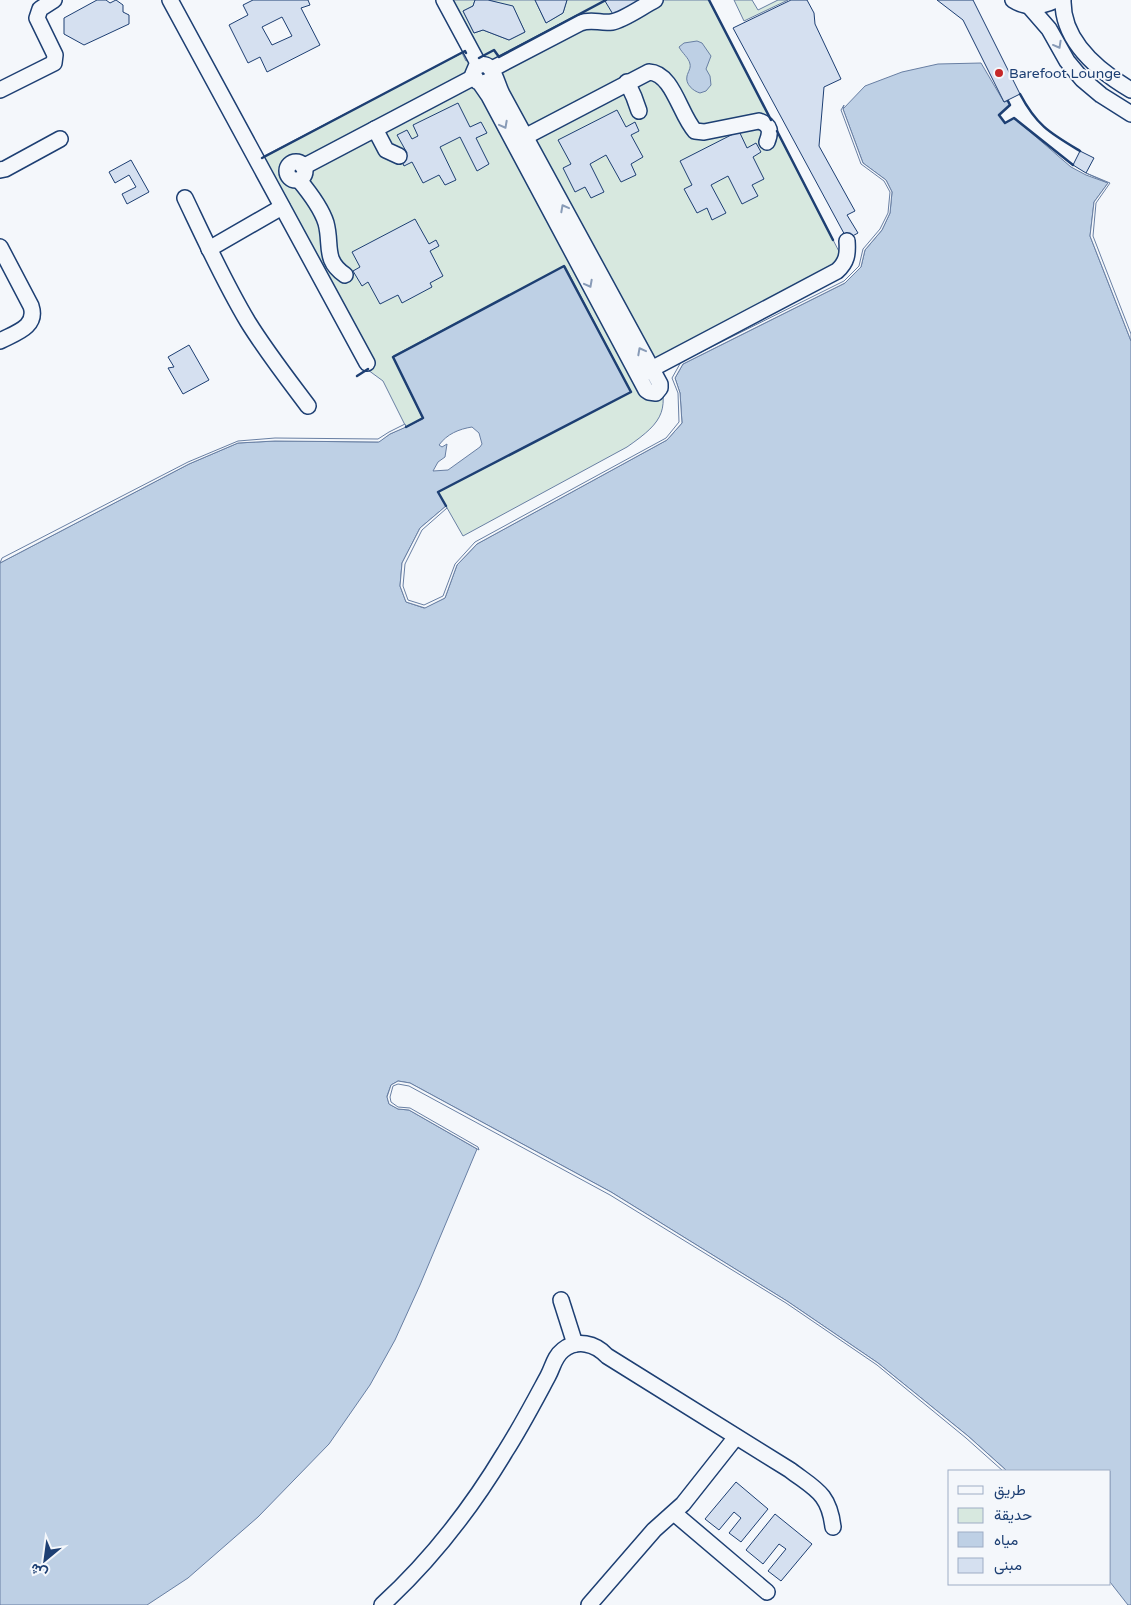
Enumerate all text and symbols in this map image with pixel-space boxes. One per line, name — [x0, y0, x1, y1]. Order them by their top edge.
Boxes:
one-way arrow — [1052, 40, 1062, 49]
place label: Barefoot Lounge — [1009, 65, 1121, 82]
marker: Barefoot Lounge — [993, 67, 1005, 79]
one-way arrow — [498, 120, 508, 129]
one-way arrow — [560, 205, 570, 214]
one-way arrow — [583, 278, 593, 287]
one-way arrow — [638, 348, 648, 357]
legend — [948, 1470, 1111, 1585]
text: طريق — [994, 1481, 1026, 1500]
text: حديقة — [994, 1506, 1032, 1524]
text: مياه — [994, 1531, 1018, 1549]
north arrow — [20, 1535, 70, 1585]
text: مبنى — [994, 1556, 1022, 1575]
text: ش — [27, 1559, 50, 1582]

